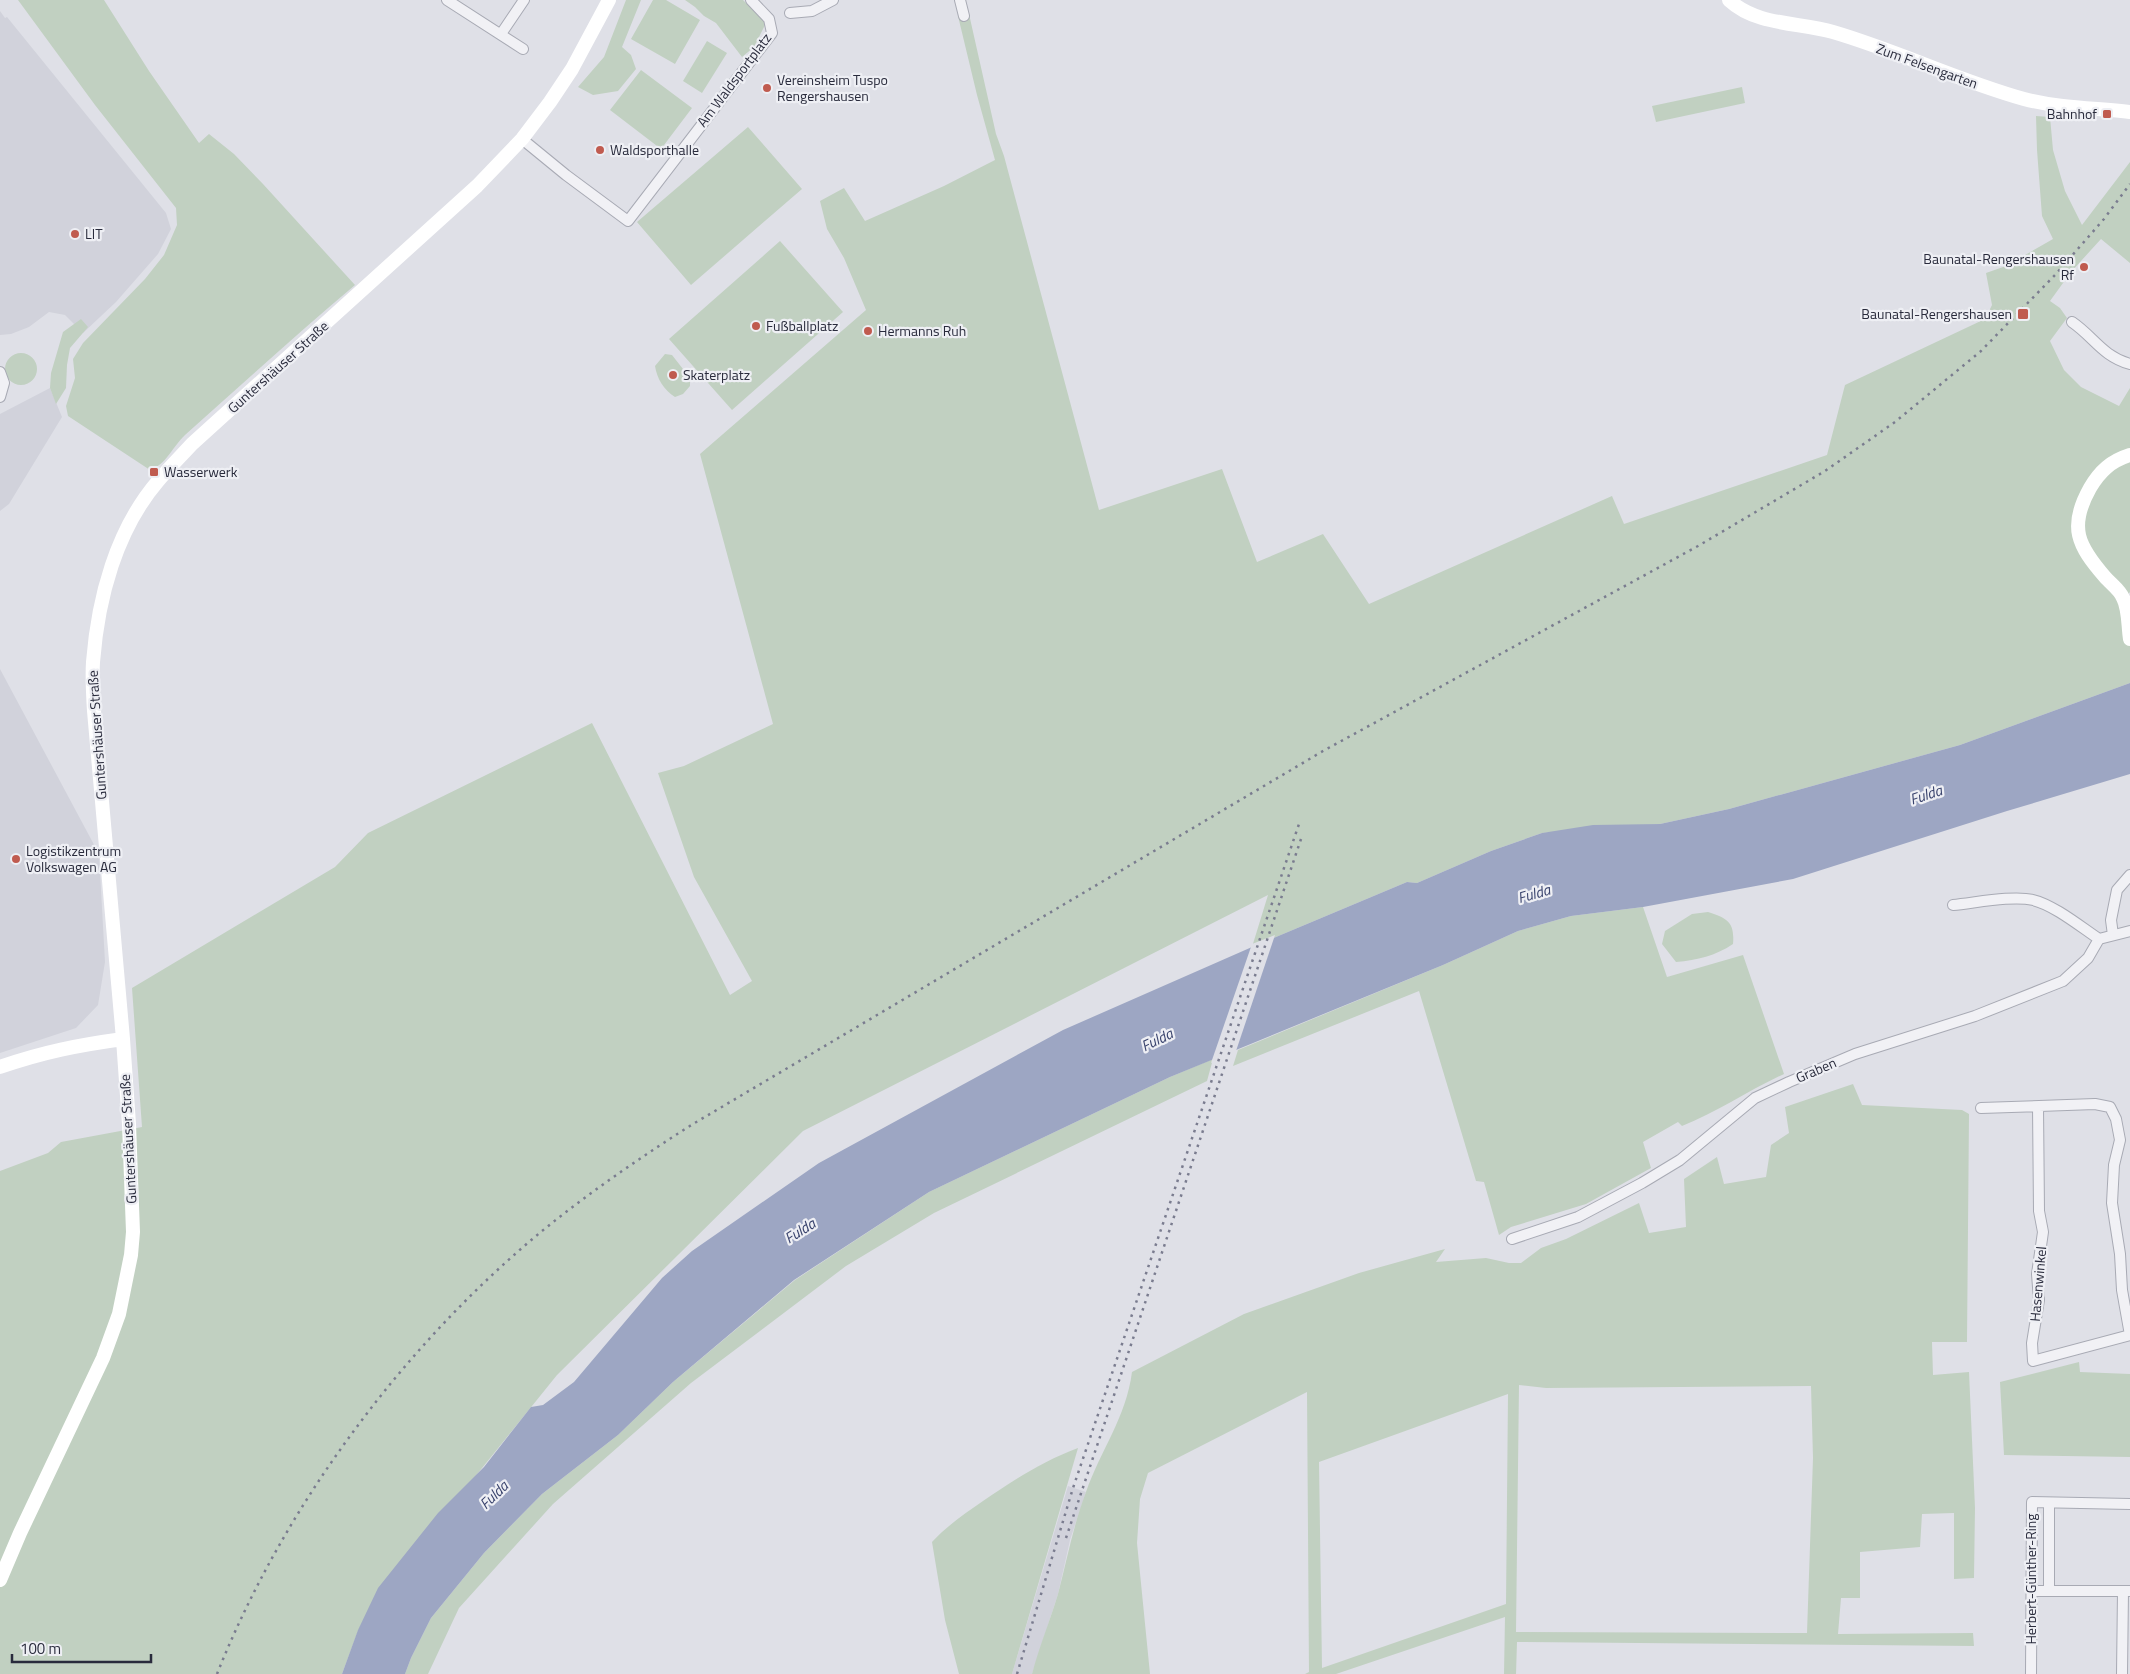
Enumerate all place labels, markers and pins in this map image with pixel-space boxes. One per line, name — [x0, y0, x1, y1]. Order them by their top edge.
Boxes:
place label: Vereinsheim Tuspo Rengershausen — [777, 69, 888, 106]
marker: Vereinsheim Tuspo Rengershausen — [761, 82, 773, 94]
place label: Bahnhof — [2047, 103, 2097, 124]
marker: Bahnhof — [2101, 108, 2113, 120]
place label: Waldsporthalle — [610, 139, 699, 160]
marker: Waldsporthalle — [594, 144, 606, 156]
place label: LIT — [85, 223, 103, 244]
marker: LIT — [69, 228, 81, 240]
place label: Baunatal-Rengershausen Rf — [1923, 248, 2074, 285]
marker: Baunatal-Rengershausen Rf — [2078, 261, 2090, 273]
place label: Baunatal-Rengershausen — [1861, 303, 2012, 324]
marker: Baunatal-Rengershausen — [2016, 307, 2030, 321]
place label: Fußballplatz — [766, 315, 838, 336]
marker: Fußballplatz — [750, 320, 762, 332]
place label: Hermanns Ruh — [878, 320, 966, 341]
marker: Hermanns Ruh — [862, 325, 874, 337]
place label: Skaterplatz — [683, 364, 750, 385]
marker: Skaterplatz — [667, 369, 679, 381]
place label: Wasserwerk — [164, 461, 238, 482]
marker: Wasserwerk — [148, 466, 160, 478]
place label: Logistikzentrum Volkswagen AG — [26, 840, 121, 877]
marker: Logistikzentrum Volkswagen AG — [10, 853, 22, 865]

